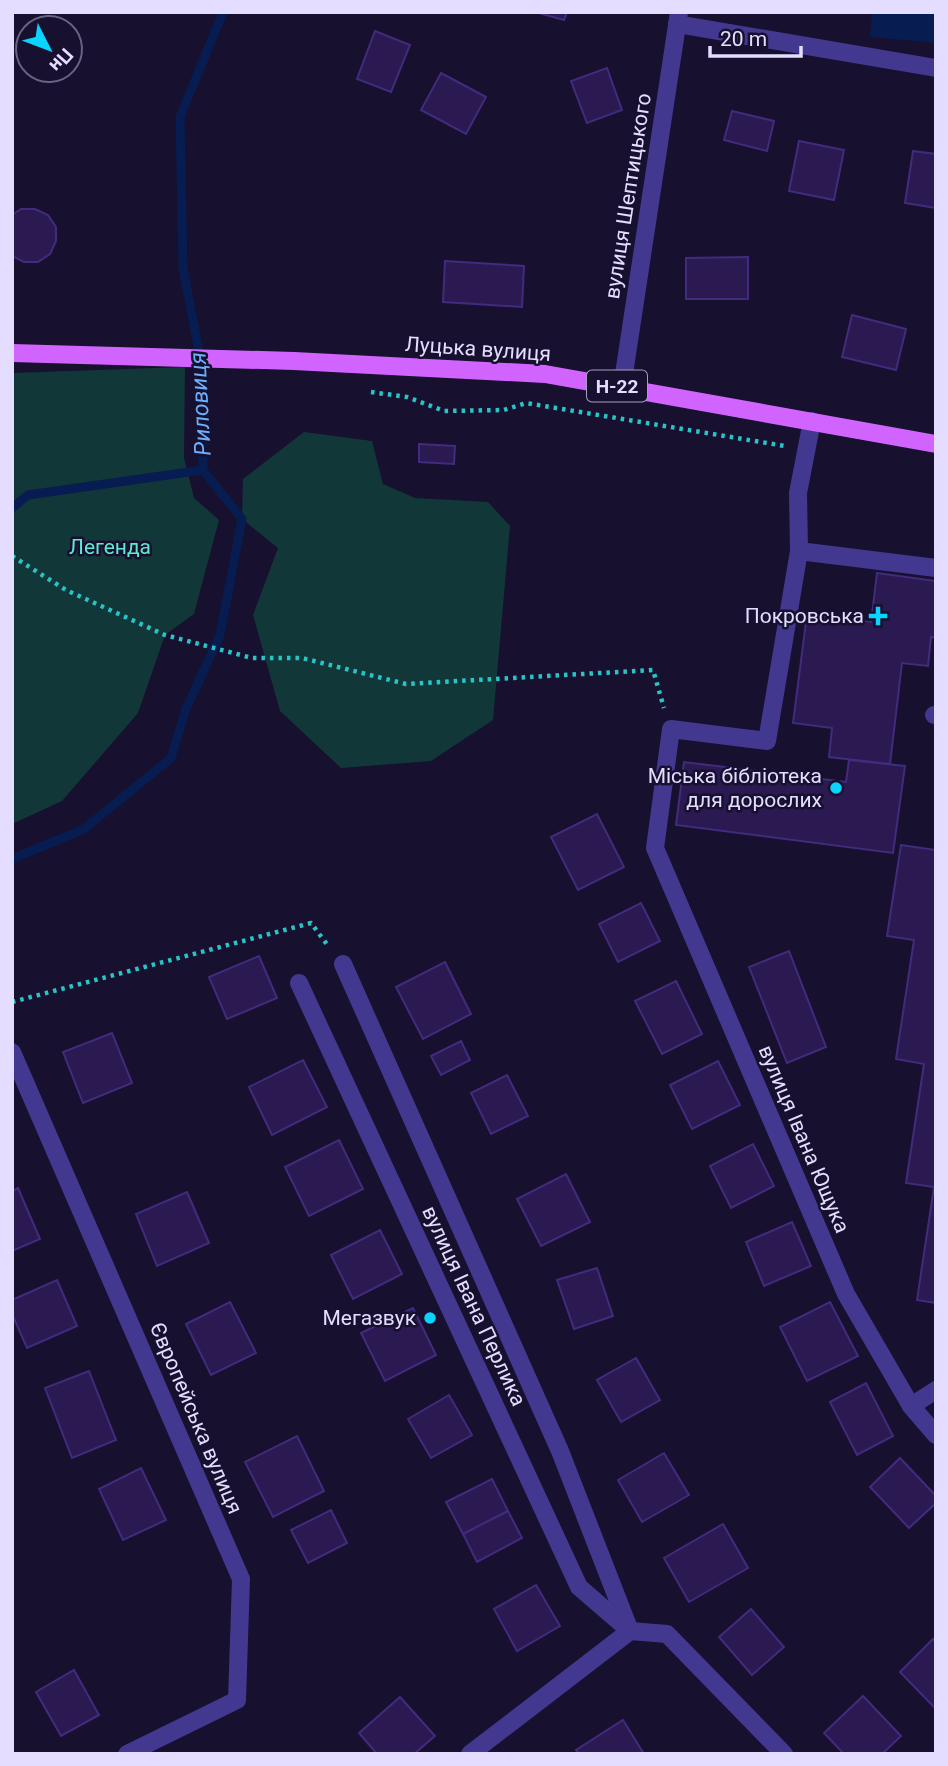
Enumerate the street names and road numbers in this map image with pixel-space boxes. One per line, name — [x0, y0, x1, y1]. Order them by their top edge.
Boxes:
street label: вулиця Шептицького — [600, 91, 656, 300]
street label: Луцька вулиця — [404, 332, 552, 366]
road number: Н-22 — [587, 370, 647, 402]
street label: вулиця Івана Ющука — [754, 1041, 854, 1237]
street label: вулиця Івана Перлика — [417, 1202, 531, 1410]
street label: Європейська вулиця — [145, 1319, 247, 1517]

